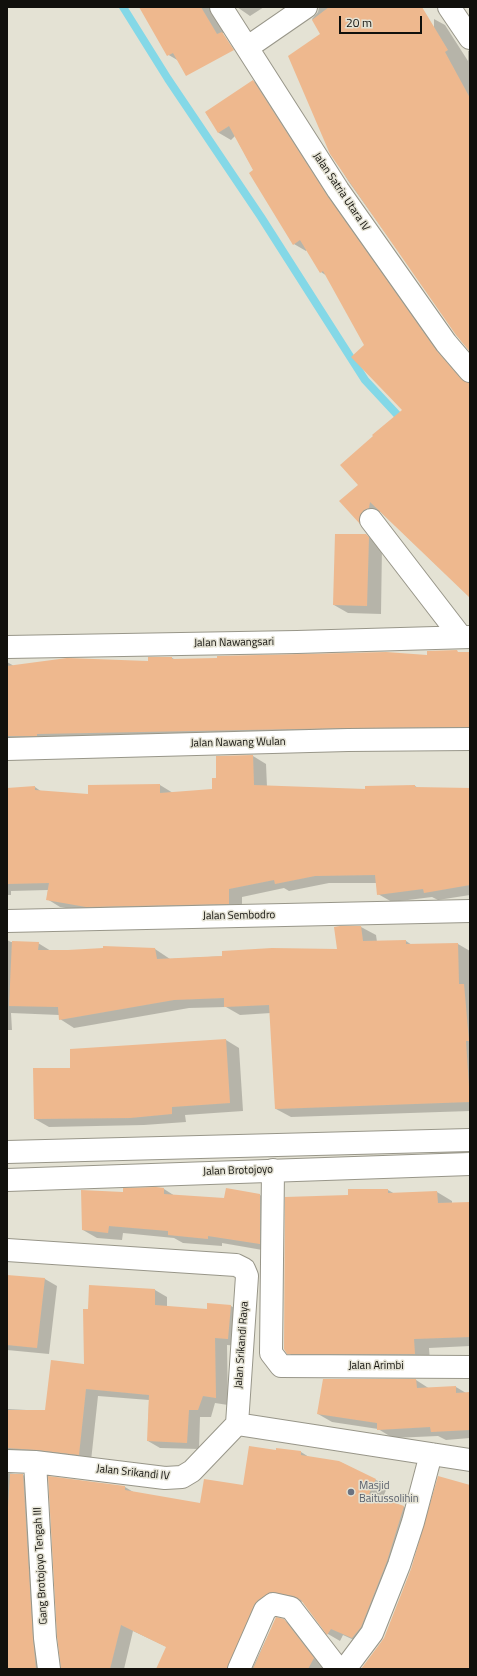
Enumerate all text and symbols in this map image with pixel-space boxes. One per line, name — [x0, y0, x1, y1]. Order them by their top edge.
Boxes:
scale bar — [341, 8, 424, 34]
text: 20 m — [346, 13, 372, 32]
street label: Jalan Satria Utara IV — [310, 150, 372, 234]
street label: Jalan Nawangsari — [194, 636, 274, 650]
street label: Jalan Nawang Wulan — [190, 736, 286, 750]
street label: Jalan Sembodro — [203, 909, 275, 923]
street label: Jalan Brotojoyo — [203, 1163, 273, 1179]
street label: Jalan Srikandi Raya — [232, 1301, 252, 1389]
street label: Jalan Arimbi — [348, 1359, 404, 1373]
street label: Jalan Srikandi IV — [96, 1463, 170, 1483]
place label: Masjid Baitussolihin — [359, 1479, 419, 1505]
marker: Masjid Baitussolihin — [346, 1487, 356, 1497]
street label: Gang Brotojoyo Tengah III — [31, 1507, 51, 1625]

